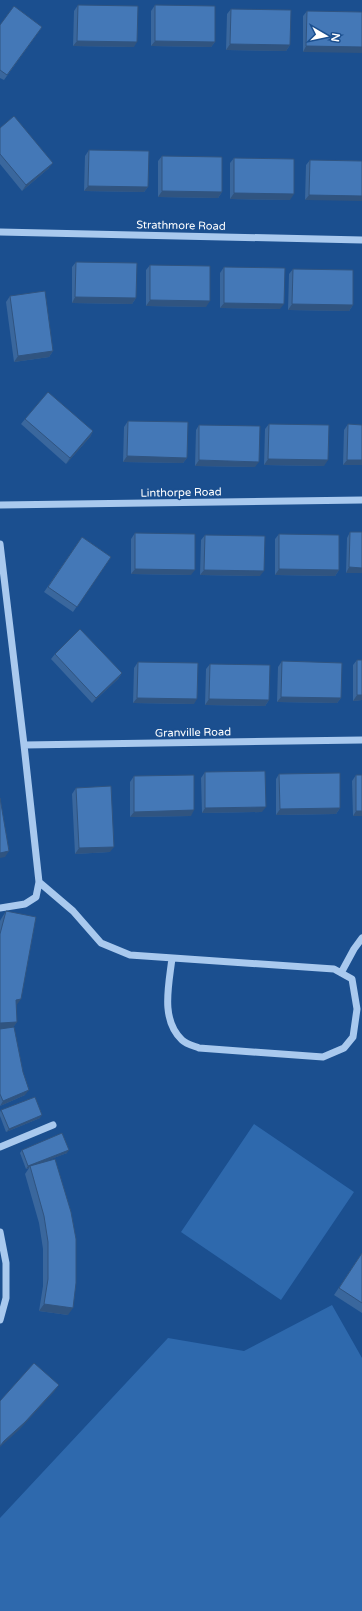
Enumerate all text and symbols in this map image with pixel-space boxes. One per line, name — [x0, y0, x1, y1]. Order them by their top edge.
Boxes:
north arrow — [306, 16, 346, 56]
text: N — [328, 32, 342, 43]
street label: Strathmore Road — [136, 218, 226, 233]
street label: Linthorpe Road — [140, 485, 222, 500]
street label: Granville Road — [155, 725, 231, 740]

